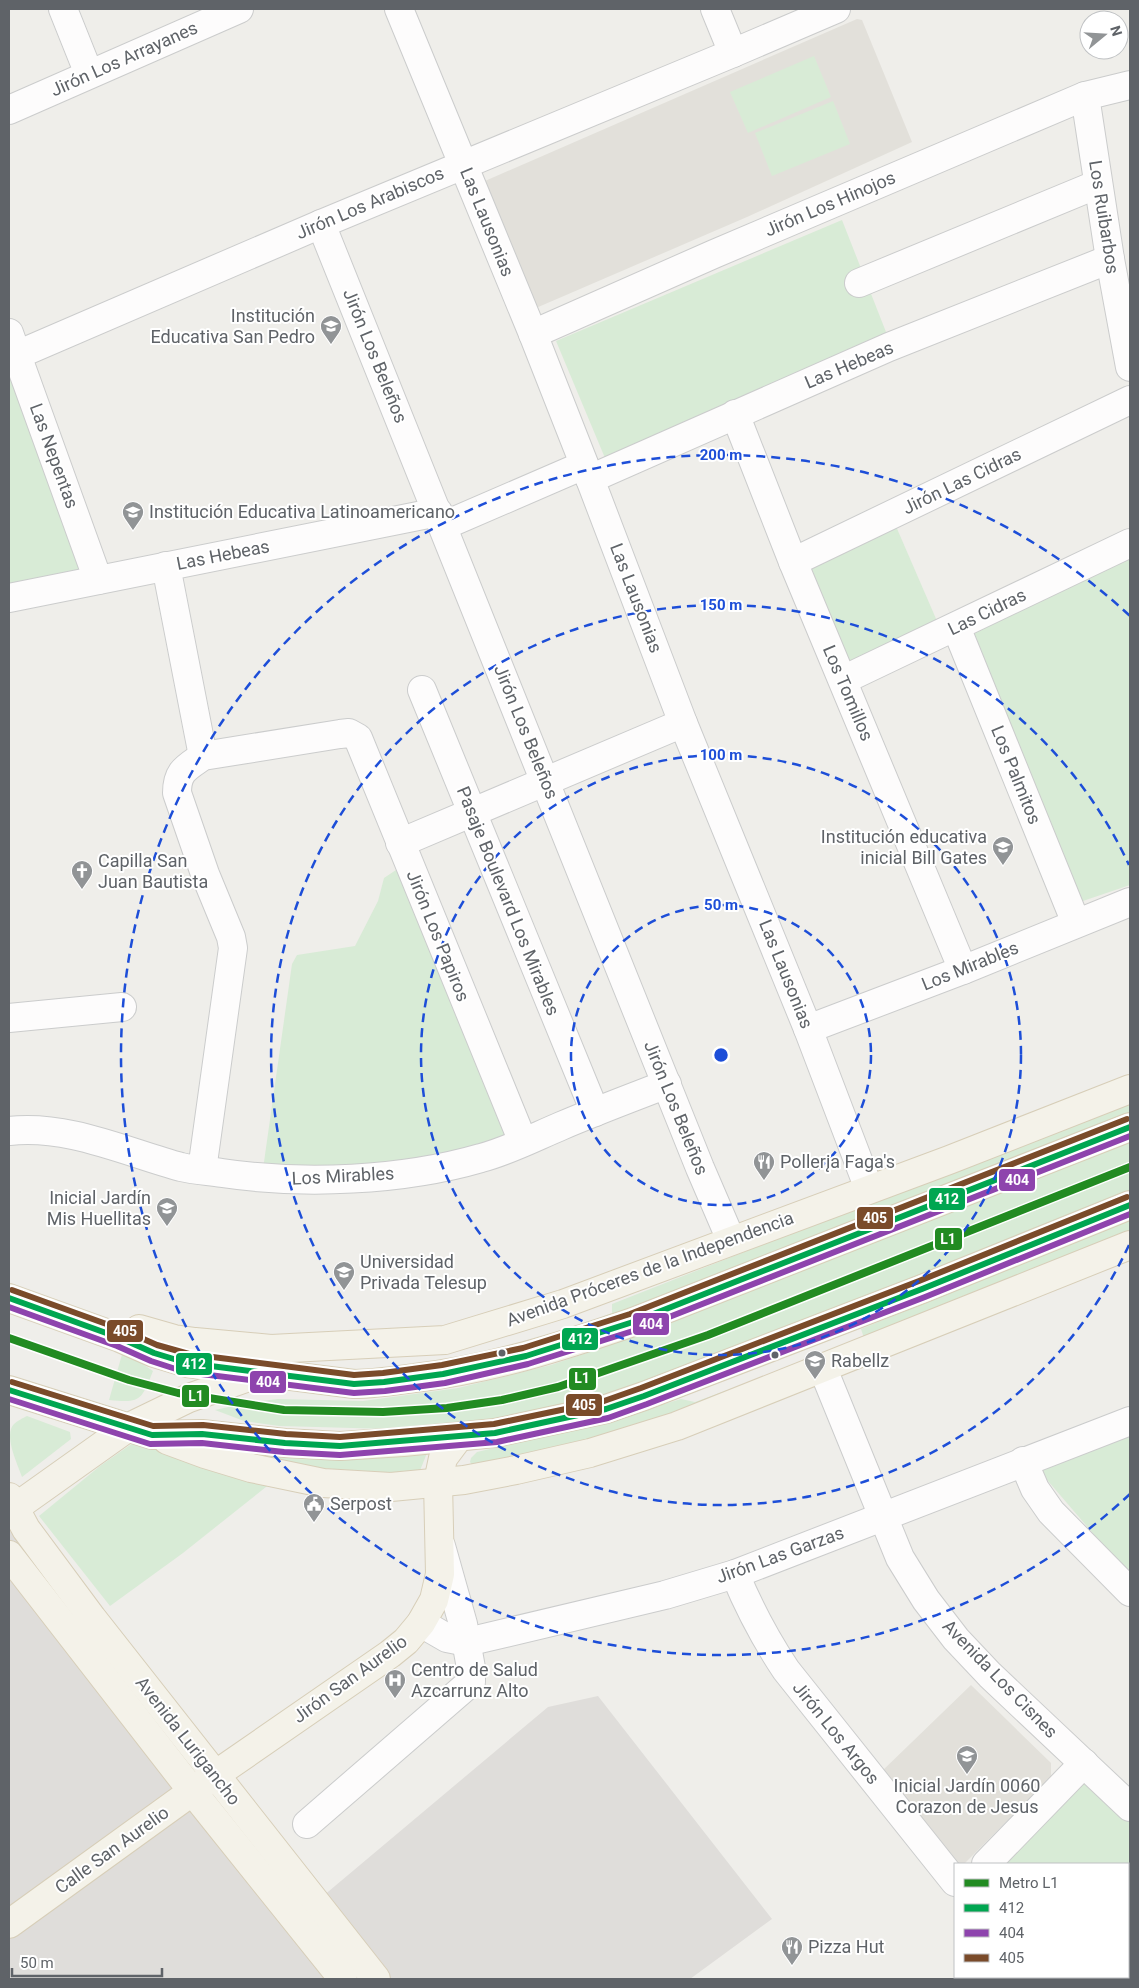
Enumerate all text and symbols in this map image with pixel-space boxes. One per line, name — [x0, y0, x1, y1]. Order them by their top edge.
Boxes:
north arrow — [1079, 10, 1129, 60]
street label: Jirón Los Arrayanes — [47, 17, 201, 100]
text: N — [1107, 24, 1126, 38]
street label: Los Ruibarbos — [1085, 159, 1124, 275]
street label: Jirón Los Arabiscos — [293, 162, 447, 243]
street label: Las Lausonias — [456, 164, 519, 279]
street label: Jirón Los Hinojos — [761, 167, 898, 241]
street label: Jirón Los Beleños — [339, 286, 412, 426]
place label: Institución Educativa San Pedro — [151, 305, 315, 347]
school or university icon: Institución Educativa San Pedro — [319, 314, 343, 345]
street label: Las Hebeas — [801, 336, 896, 393]
street label: Las Nepentas — [26, 400, 83, 511]
street label: Jirón Las Cidras — [899, 443, 1024, 518]
text: 200 m — [700, 446, 742, 464]
school or university icon: Institución Educativa Latinoamericano — [121, 500, 145, 531]
place label: Institución Educativa Latinoamericano — [149, 501, 455, 522]
street label: Las Hebeas — [175, 535, 271, 574]
street label: Las Lausonias — [606, 540, 667, 656]
street label: Las Cidras — [944, 584, 1029, 639]
text: 150 m — [700, 596, 742, 614]
street label: Los Tomillos — [819, 642, 878, 744]
street label: Jirón Los Beleños — [490, 662, 563, 802]
street label: Los Palmitos — [987, 722, 1046, 827]
text: 100 m — [700, 746, 742, 764]
street label: Pasaje Boulevard Los Mirables — [453, 783, 564, 1018]
place label: Institución educativa inicial Bill Gates — [821, 826, 987, 868]
school or university icon: Institución educativa inicial Bill Gates — [991, 835, 1015, 866]
place label: Capilla San Juan Bautista — [98, 850, 208, 892]
church icon: Capilla San Juan Bautista — [70, 859, 94, 890]
street label: Jirón Los Papiros — [403, 867, 474, 1004]
text: 50 m — [704, 896, 738, 914]
street label: Las Lausonias — [755, 916, 818, 1031]
street label: Los Mirables — [918, 937, 1021, 995]
street label: Jirón Los Beleños — [640, 1038, 713, 1178]
centre of rings — [712, 1046, 730, 1064]
restaurant icon: Pollerįa Faga's — [752, 1150, 776, 1181]
place label: Pollerįa Faga's — [780, 1151, 895, 1172]
street label: Los Mirables — [291, 1162, 395, 1189]
line badge: 404 — [998, 1168, 1036, 1192]
text: 404 — [1005, 1172, 1029, 1188]
place label: Inicial Jardín Mis Huellitas — [47, 1187, 151, 1229]
line badge: 412 — [928, 1187, 966, 1211]
text: 412 — [935, 1191, 959, 1207]
school or university icon: Inicial Jardín Mis Huellitas — [155, 1196, 179, 1227]
line badge: 405 — [856, 1206, 894, 1230]
street label: Avenida Próceres de la Independencia — [503, 1207, 796, 1330]
text: 405 — [863, 1210, 887, 1226]
line badge: L1 — [934, 1227, 963, 1251]
text: L1 — [940, 1231, 956, 1247]
place label: Universidad Privada Telesup — [360, 1251, 487, 1293]
school or university icon: Universidad Privada Telesup — [332, 1260, 356, 1291]
line badge: 404 — [632, 1312, 670, 1336]
text: 404 — [639, 1316, 663, 1332]
line badge: 405 — [106, 1319, 144, 1343]
text: 405 — [113, 1323, 137, 1339]
line badge: 412 — [561, 1327, 599, 1351]
text: 412 — [568, 1331, 592, 1347]
unlabelled marker — [497, 1348, 507, 1358]
school or university icon: Rabellz — [803, 1349, 827, 1380]
unlabelled marker — [770, 1350, 780, 1360]
place label: Rabellz — [831, 1350, 889, 1371]
line badge: 412 — [175, 1352, 213, 1376]
text: 412 — [182, 1356, 206, 1372]
line badge: L1 — [568, 1367, 597, 1391]
line badge: 404 — [249, 1370, 287, 1394]
text: L1 — [574, 1370, 590, 1386]
text: 404 — [256, 1374, 280, 1390]
line badge: L1 — [181, 1384, 210, 1408]
text: L1 — [188, 1388, 204, 1404]
line badge: 405 — [565, 1393, 603, 1417]
text: 405 — [572, 1397, 596, 1413]
public building icon: Serpost — [302, 1492, 326, 1523]
place label: Serpost — [330, 1493, 392, 1514]
street label: Jirón Las Garzas — [713, 1522, 847, 1587]
street label: Avenida Los Cisnes — [939, 1615, 1062, 1742]
street label: Jirón San Aurelio — [289, 1630, 411, 1727]
place label: Centro de Salud Azcarrunz Alto — [411, 1659, 538, 1701]
hospital icon: Centro de Salud Azcarrunz Alto — [383, 1668, 407, 1699]
street label: Avenida Lurigancho — [132, 1672, 245, 1809]
street label: Jirón Los Argos — [789, 1677, 884, 1788]
school or university icon: Inicial Jardín 0060 Corazon de Jesus — [955, 1744, 979, 1775]
place label: Inicial Jardín 0060 Corazon de Jesus — [894, 1775, 1040, 1817]
street label: Calle San Aurelio — [51, 1801, 173, 1898]
legend — [954, 1863, 1129, 1978]
text: Metro L1 — [999, 1874, 1059, 1892]
text: 412 — [999, 1899, 1024, 1917]
text: 404 — [999, 1924, 1025, 1942]
restaurant icon: Pizza Hut — [780, 1935, 804, 1966]
place label: Pizza Hut — [808, 1936, 885, 1957]
scale bar — [12, 1946, 162, 1978]
text: 405 — [999, 1949, 1024, 1967]
text: 50 m — [20, 1954, 54, 1972]

